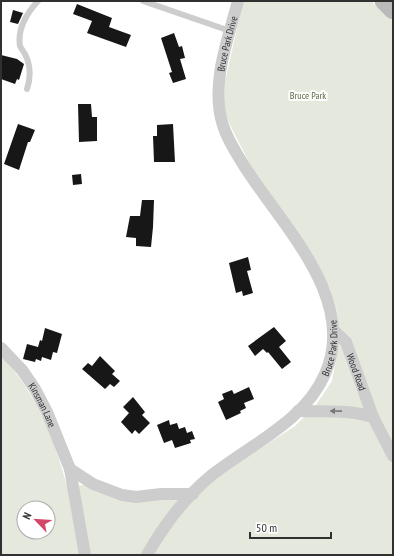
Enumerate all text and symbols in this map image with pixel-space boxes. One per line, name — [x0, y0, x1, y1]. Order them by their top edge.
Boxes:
street label: Bruce Park Drive — [214, 15, 241, 72]
park label: Bruce Park — [290, 89, 326, 102]
street label: Bruce Park Drive — [319, 319, 340, 378]
street label: Wood Road — [344, 352, 369, 392]
street label: Kinsman Lane — [25, 380, 58, 429]
one-way arrow — [329, 408, 342, 414]
north arrow — [16, 500, 56, 540]
text: N — [19, 510, 35, 521]
scale bar — [250, 514, 331, 540]
text: 50 m — [256, 520, 277, 535]

